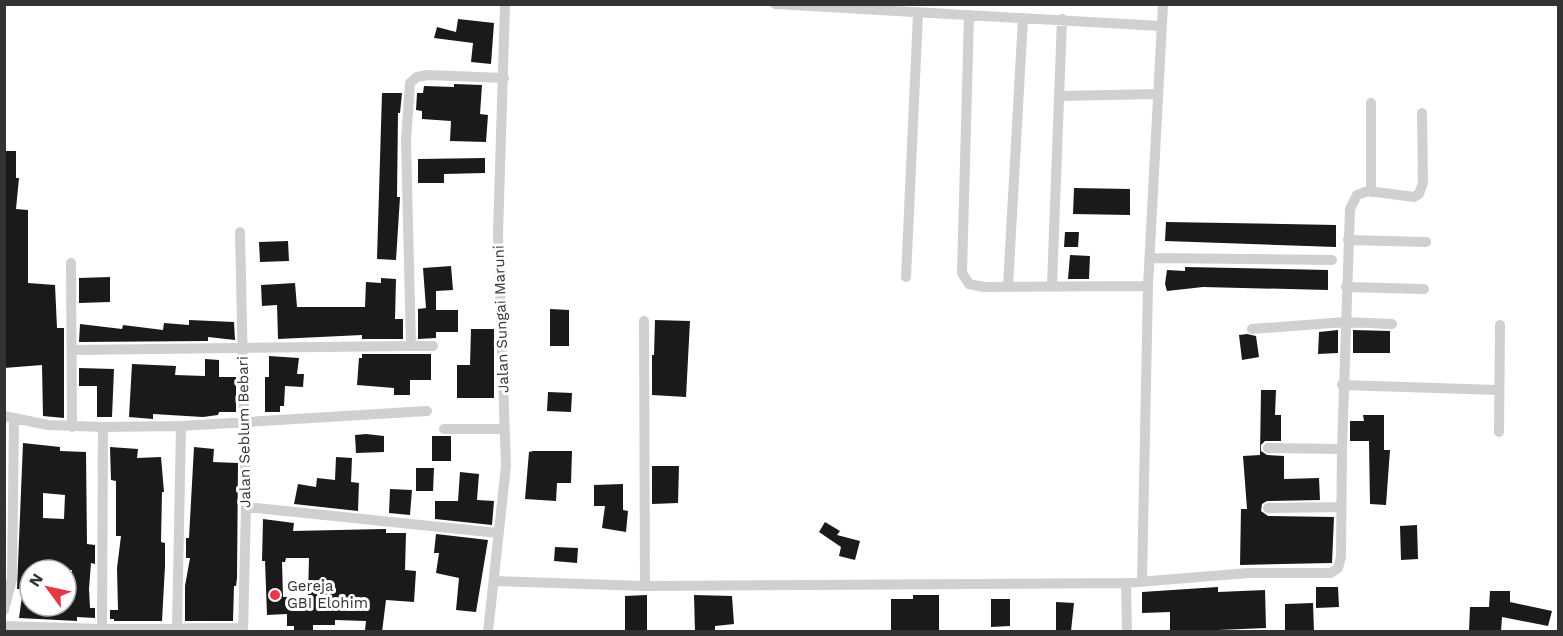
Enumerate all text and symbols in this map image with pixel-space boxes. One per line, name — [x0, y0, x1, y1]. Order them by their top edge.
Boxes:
street label: Jalan Sungai Maruni — [489, 245, 513, 393]
street label: Jalan Seblum Bebari — [234, 356, 254, 508]
north arrow — [18, 558, 78, 618]
text: N — [25, 570, 47, 590]
place label: Gereja GBI Elohim — [287, 577, 368, 612]
marker: Gereja GBI Elohim — [268, 588, 282, 602]

